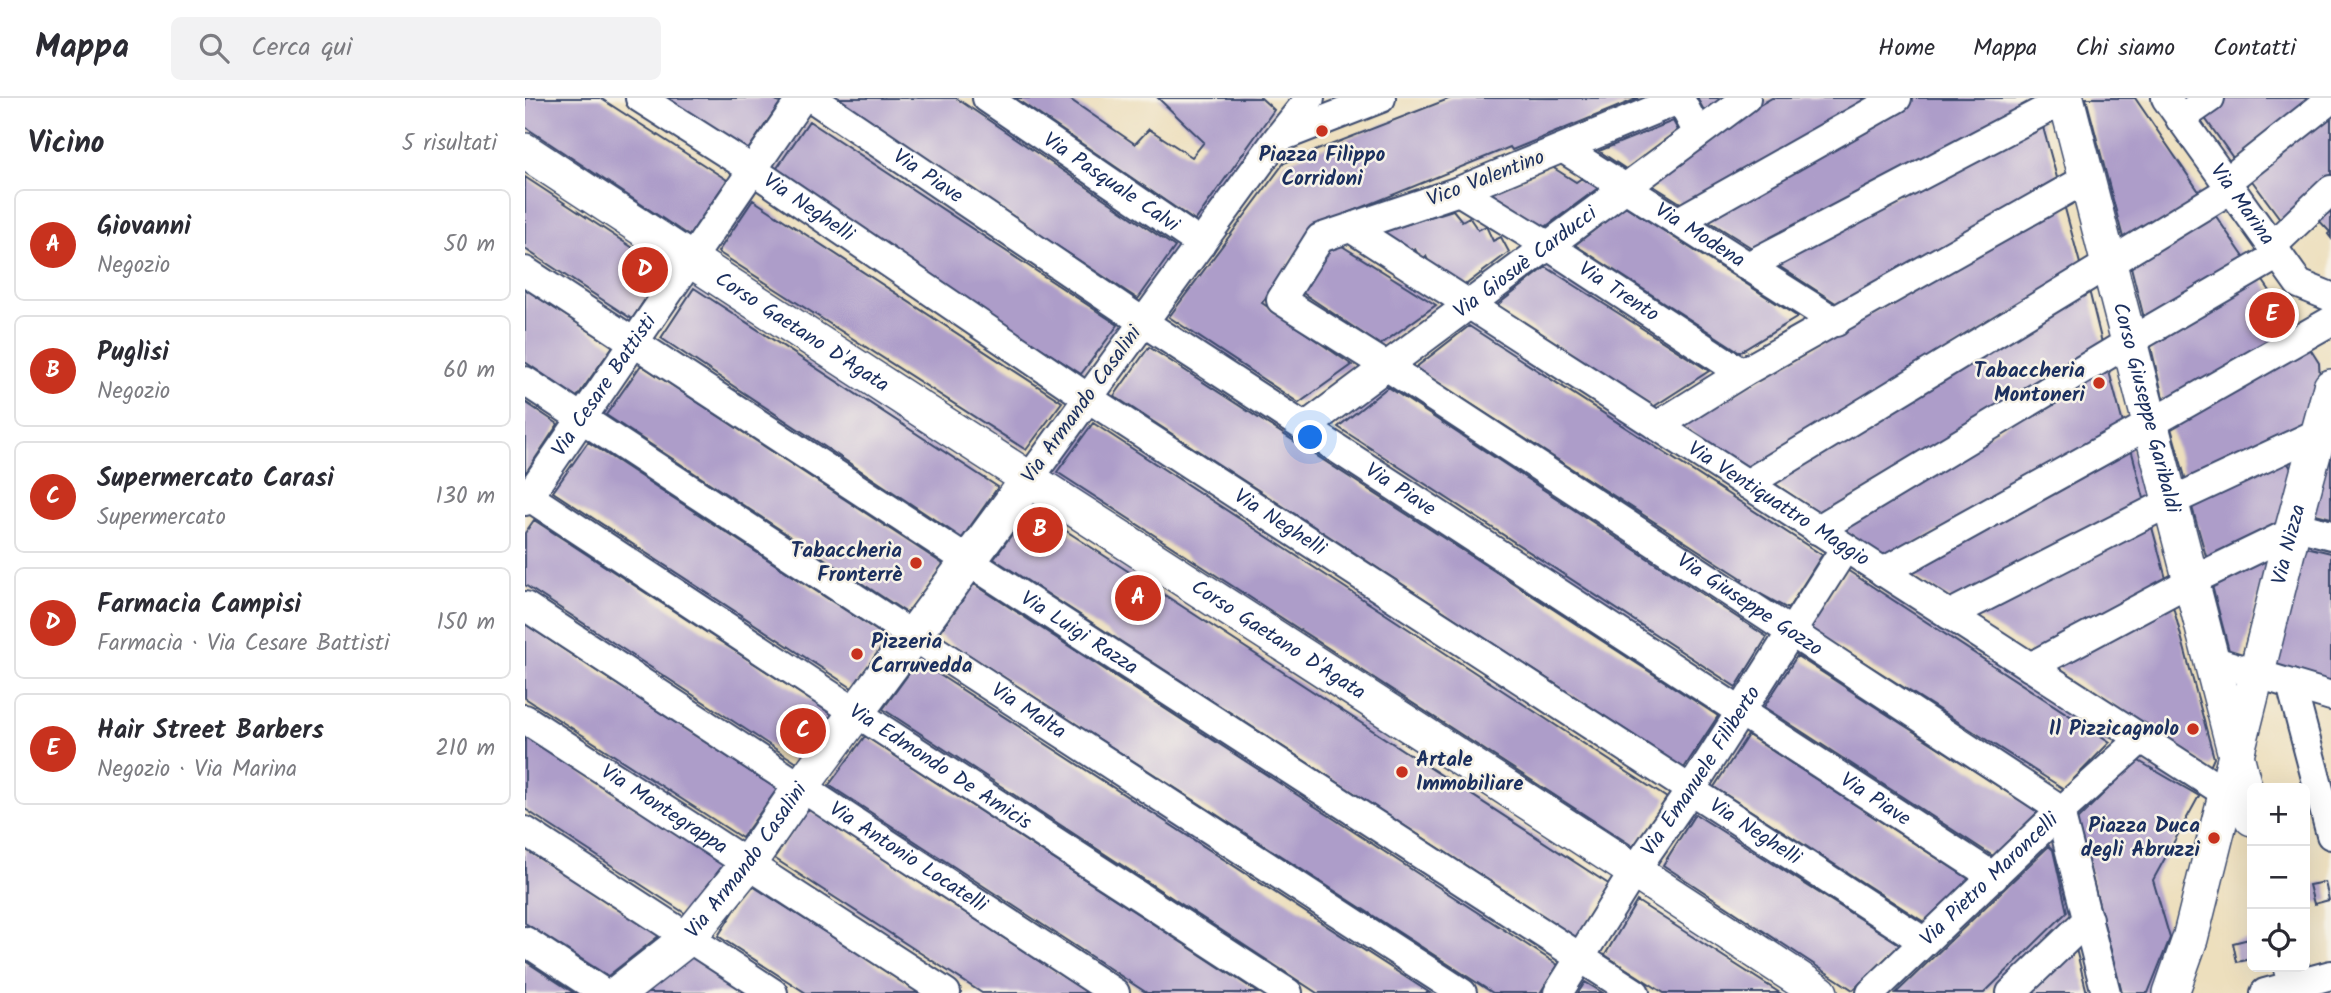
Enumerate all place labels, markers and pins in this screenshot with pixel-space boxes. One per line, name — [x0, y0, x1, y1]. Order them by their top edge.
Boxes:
marker: Piazza Filippo Corridoni — [1314, 123, 1330, 139]
place label: Piazza Filippo Corridoni — [1259, 139, 1386, 196]
pin: D — [622, 244, 668, 296]
pin: E — [2249, 289, 2295, 341]
place label: Tabaccheria Montoneri — [1974, 355, 2086, 412]
marker: Tabaccheria Montoneri — [2091, 375, 2107, 391]
pin: B — [1017, 504, 1063, 556]
place label: Tabaccheria Fronterrè — [791, 535, 902, 592]
marker: Tabaccheria Fronterrè — [908, 555, 924, 571]
pin: A — [1115, 572, 1161, 624]
place label: Pizzeria Carruvedda — [871, 626, 973, 683]
marker: Pizzeria Carruvedda — [849, 646, 865, 662]
pin: C — [780, 705, 826, 757]
place label: Il Pizzicagnolo — [2049, 713, 2179, 746]
marker: Il Pizzicagnolo — [2185, 721, 2201, 737]
place label: Artale Immobiliare — [1416, 744, 1523, 801]
marker: Artale Immobiliare — [1394, 764, 1410, 780]
place label: Piazza Duca degli Abruzzi — [2081, 810, 2201, 867]
marker: Piazza Duca degli Abruzzi — [2206, 830, 2222, 846]

